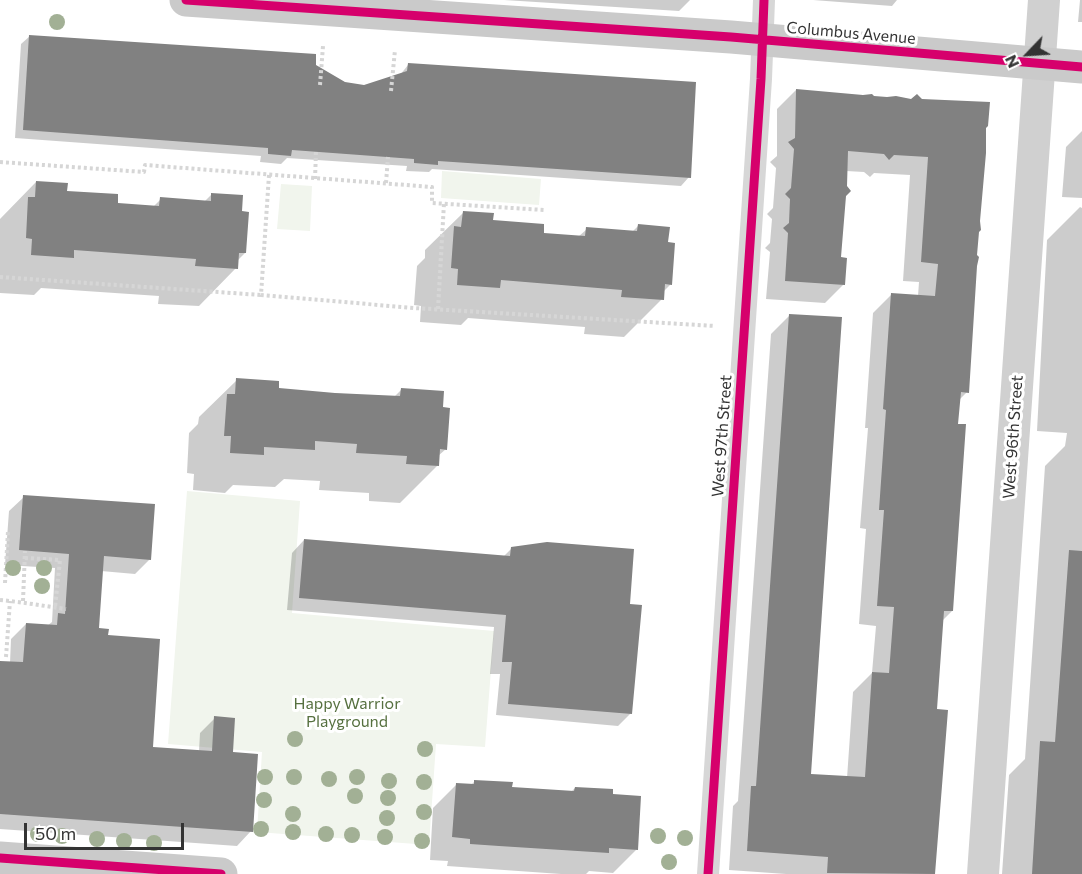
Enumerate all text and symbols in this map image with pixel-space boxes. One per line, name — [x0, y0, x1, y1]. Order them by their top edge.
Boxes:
street label: Columbus Avenue — [786, 18, 916, 48]
north arrow — [998, 24, 1058, 84]
text: N — [1000, 52, 1022, 71]
street label: West 97th Street — [708, 374, 736, 498]
street label: West 96th Street — [999, 375, 1027, 499]
park label: Happy Warrior Playground — [293, 694, 401, 732]
scale bar — [27, 811, 188, 849]
text: 50 m — [35, 822, 76, 844]

